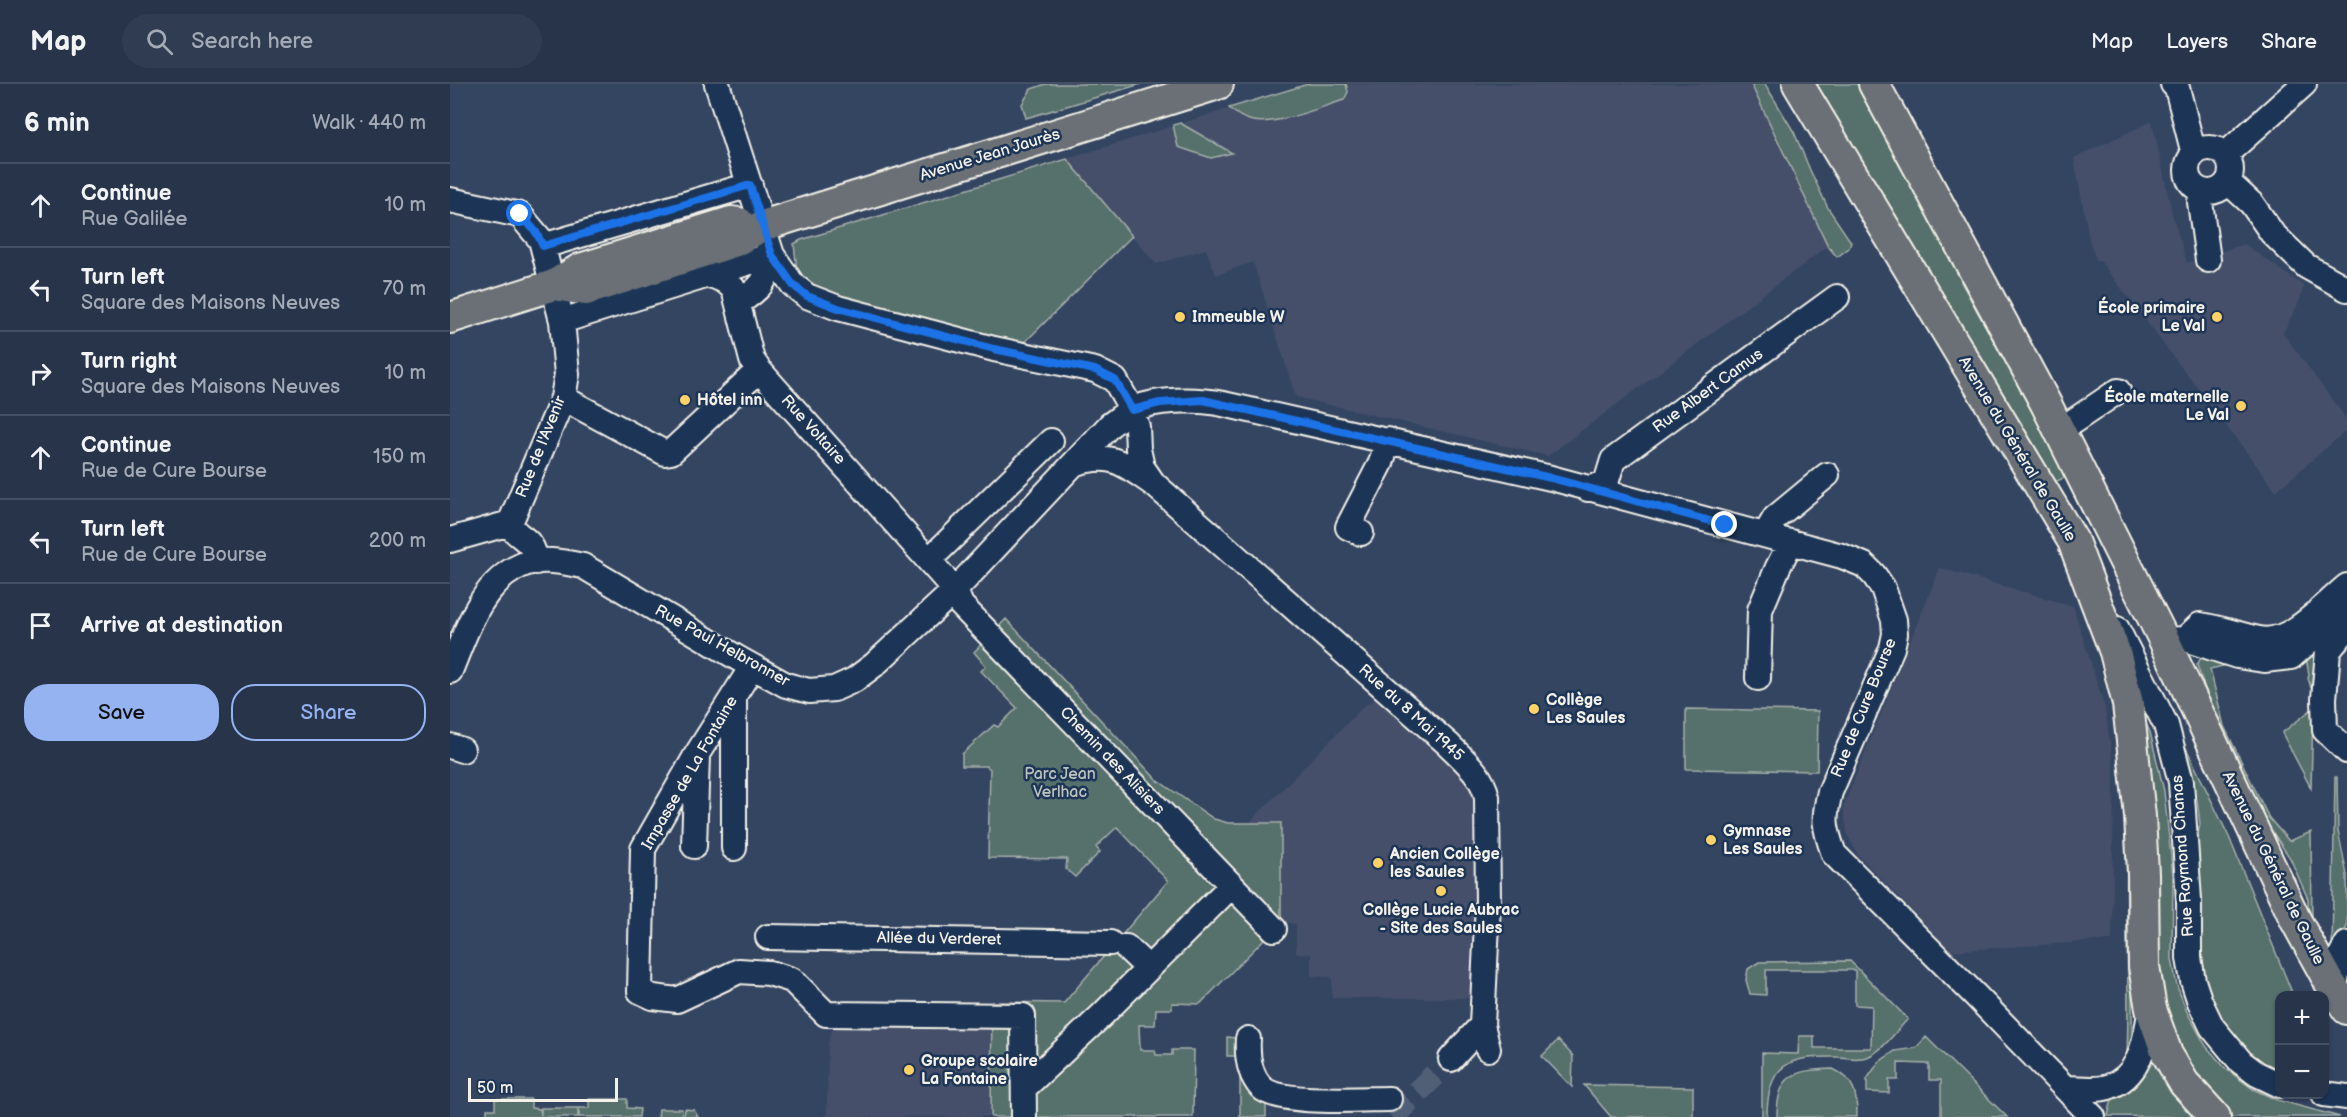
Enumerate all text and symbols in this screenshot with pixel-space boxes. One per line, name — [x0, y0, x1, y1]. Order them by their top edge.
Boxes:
search box — [122, 14, 542, 68]
text: Map — [30, 25, 86, 58]
icon: search — [143, 25, 176, 58]
text: Search here — [191, 28, 313, 55]
text: Map — [2091, 29, 2133, 54]
text: Layers — [2166, 29, 2228, 54]
text: Share — [2261, 29, 2317, 54]
text: 6 min — [24, 108, 90, 139]
text: Walk · 440 m — [312, 111, 426, 135]
street label: Avenue Jean Jaurès — [918, 125, 1062, 185]
text: Continue — [81, 180, 171, 207]
icon: ahead — [24, 189, 57, 222]
text: 10 m — [385, 193, 426, 217]
route start — [506, 200, 532, 226]
text: Rue Galilée — [81, 207, 187, 231]
text: Turn left — [81, 264, 165, 291]
icon: left — [24, 273, 57, 306]
text: 70 m — [382, 277, 426, 301]
text: Square des Maisons Neuves — [81, 291, 340, 315]
place label: École primaire Le Val — [2098, 296, 2205, 336]
place label: Immeuble W — [1192, 308, 1285, 327]
marker: Immeuble W — [1173, 310, 1187, 324]
marker: École primaire Le Val — [2210, 310, 2224, 324]
street label: Rue Albert Camus — [1649, 345, 1767, 437]
text: Turn right — [81, 348, 177, 375]
street label: Avenue du Général de Gaulle — [1954, 353, 2080, 545]
icon: right — [24, 357, 57, 390]
text: 10 m — [385, 361, 426, 385]
text: Square des Maisons Neuves — [81, 375, 340, 399]
place label: École maternelle Le Val — [2104, 385, 2229, 425]
place label: Hôtel inn — [697, 391, 762, 410]
street label: Rue Voltaire — [777, 391, 850, 469]
street label: Rue de l'Avenir — [512, 393, 570, 501]
marker: Hôtel inn — [678, 393, 692, 407]
marker: École maternelle Le Val — [2234, 399, 2248, 413]
text: Continue — [81, 432, 171, 459]
icon: ahead — [24, 441, 57, 474]
text: 150 m — [373, 445, 426, 469]
text: Rue de Cure Bourse — [81, 459, 267, 483]
route end — [1711, 511, 1737, 537]
text: Turn left — [81, 516, 165, 543]
icon: left — [24, 525, 57, 558]
text: 200 m — [369, 529, 426, 553]
text: Rue de Cure Bourse — [81, 543, 267, 567]
street label: Rue Paul Helbronner — [651, 601, 793, 691]
icon: arrive — [24, 609, 57, 642]
text: Arrive at destination — [81, 612, 283, 639]
street label: Rue de Cure Bourse — [1827, 635, 1901, 780]
street label: Rue du 8 Mai 1945 — [1354, 661, 1468, 765]
button: Save — [24, 684, 219, 741]
button: Share — [231, 684, 426, 741]
place label: Collège Les Saules — [1546, 691, 1625, 728]
street label: Impasse de La Fontaine — [638, 692, 742, 853]
marker: Collège Les Saules — [1527, 702, 1541, 716]
street label: Chemin des Alisiers — [1056, 703, 1169, 819]
park label: Parc Jean Verlhac — [1024, 765, 1096, 802]
street label: Avenue du Général de Gaulle — [2218, 768, 2328, 968]
street label: Rue Raymond Chanas — [2168, 775, 2198, 937]
place label: Gymnase Les Saules — [1723, 822, 1802, 859]
marker: Gymnase Les Saules — [1704, 833, 1718, 847]
place label: Ancien Collège les Saules — [1389, 845, 1500, 882]
marker: Ancien Collège les Saules — [1371, 856, 1385, 870]
marker: Collège Lucie Aubrac - Site des Saules — [1434, 884, 1448, 898]
place label: Collège Lucie Aubrac - Site des Saules — [1363, 901, 1519, 938]
street label: Allée du Verderet — [877, 928, 1001, 950]
map controls — [2275, 991, 2329, 1099]
button: + — [2275, 991, 2329, 1045]
button: − — [2275, 1045, 2329, 1099]
place label: Groupe scolaire La Fontaine — [921, 1052, 1038, 1089]
marker: Groupe scolaire La Fontaine — [902, 1063, 916, 1077]
scale bar — [468, 1075, 618, 1102]
text: 50 m — [477, 1079, 513, 1098]

